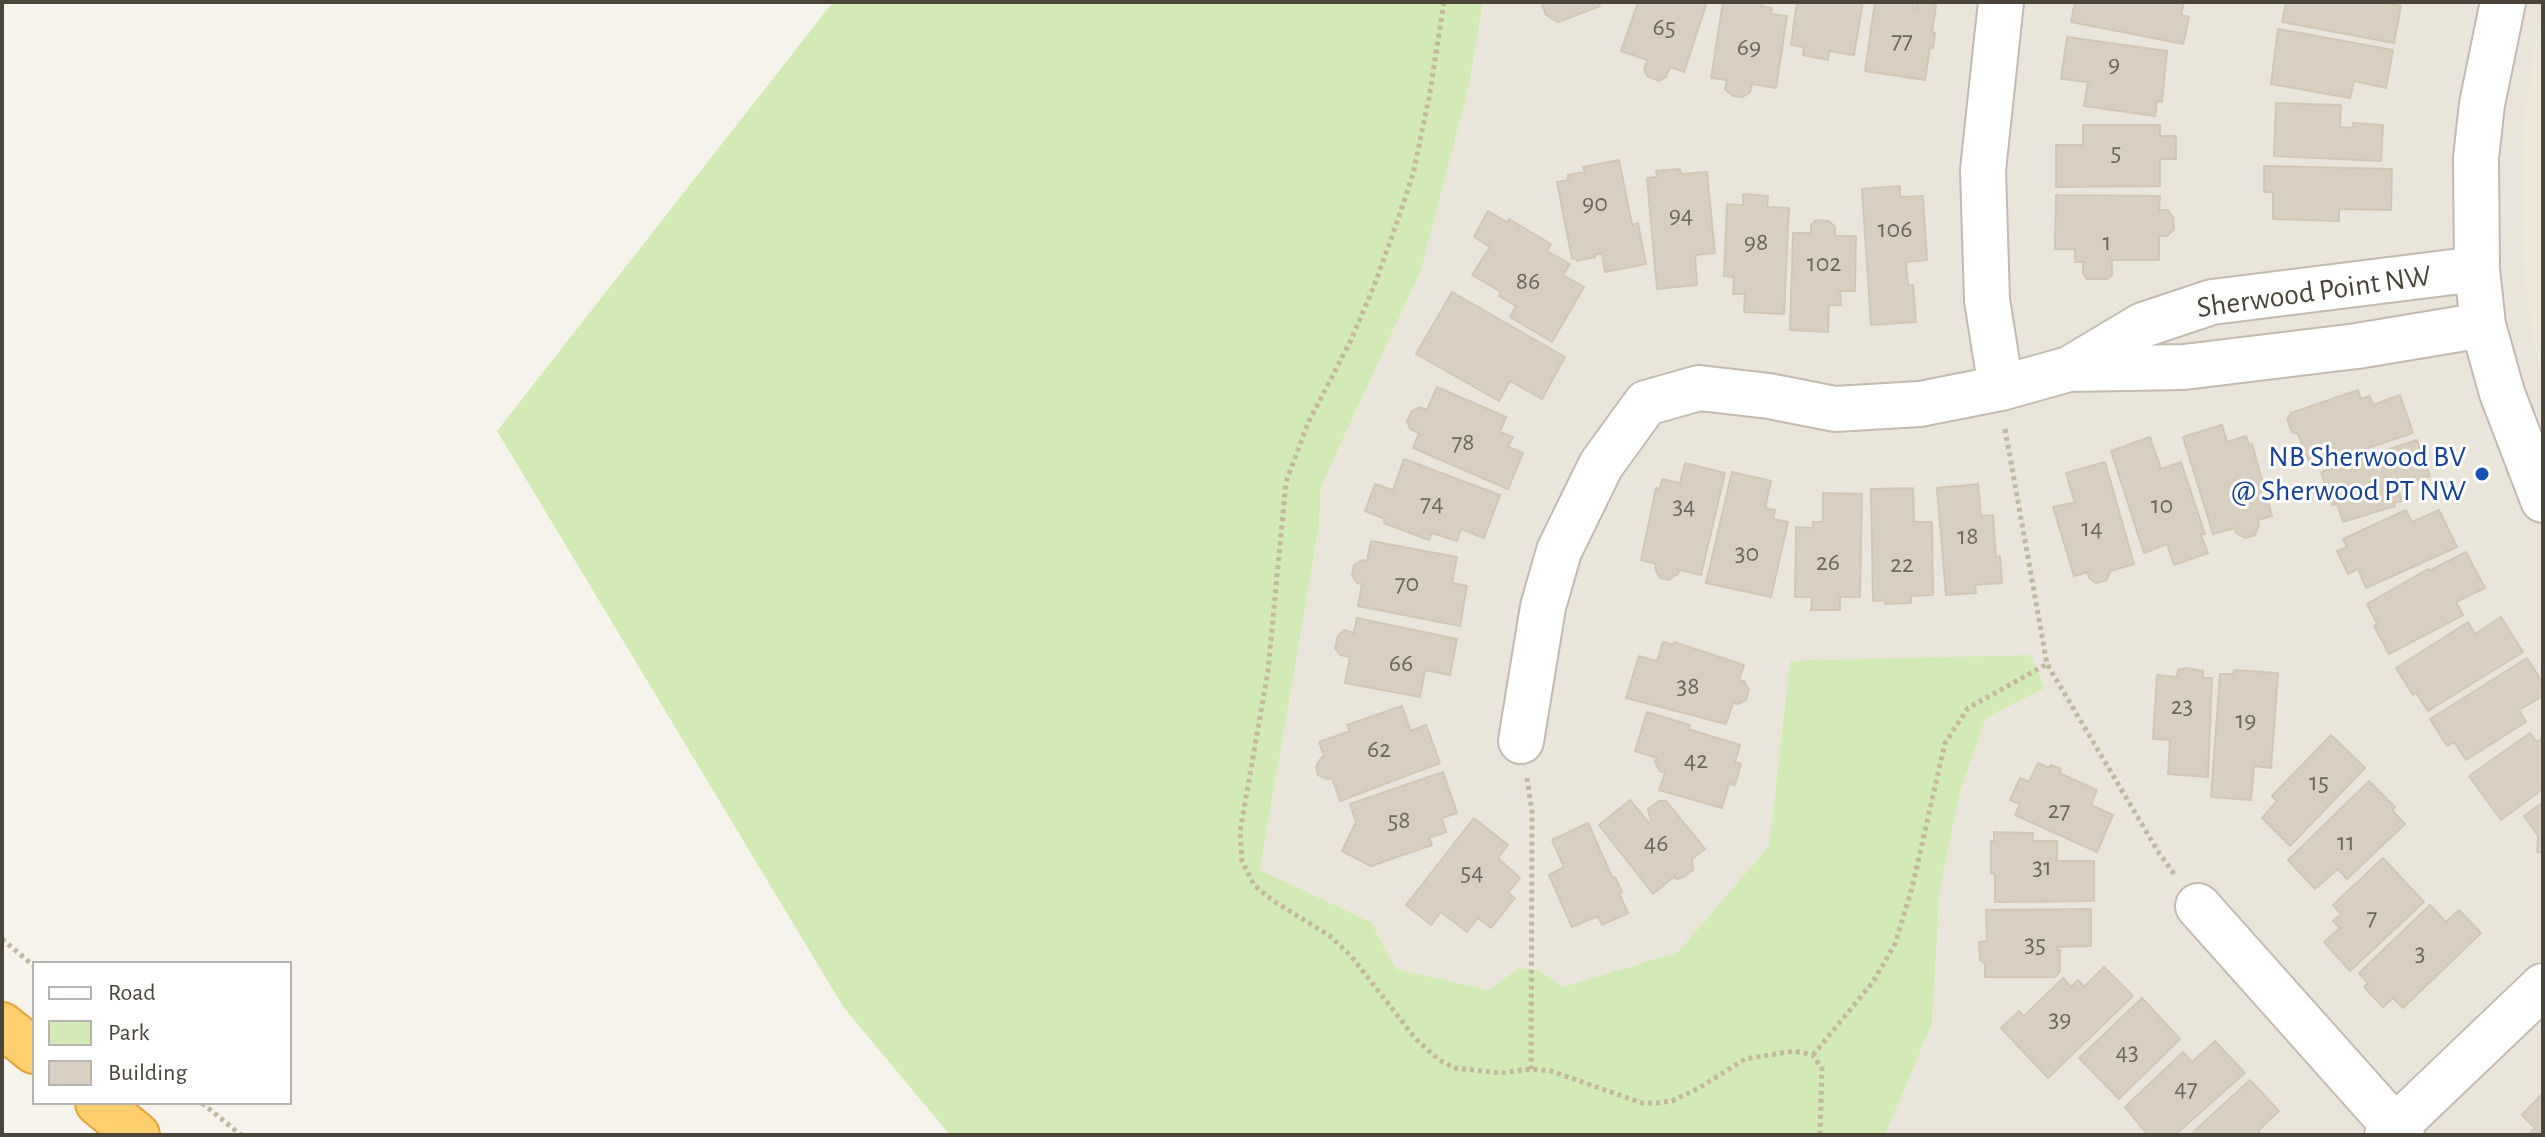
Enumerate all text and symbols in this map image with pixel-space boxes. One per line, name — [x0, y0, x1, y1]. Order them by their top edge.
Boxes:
house number: 65 — [1652, 11, 1676, 43]
house number: 77 — [1891, 24, 1913, 56]
house number: 69 — [1737, 31, 1761, 63]
house number: 9 — [2108, 48, 2120, 80]
house number: 5 — [2111, 136, 2121, 168]
house number: 90 — [1582, 187, 1608, 219]
house number: 94 — [1669, 199, 1693, 231]
house number: 106 — [1878, 213, 1912, 245]
house number: 98 — [1744, 226, 1768, 258]
house number: 1 — [2103, 226, 2111, 258]
house number: 102 — [1807, 247, 1841, 279]
street label: Sherwood Point NW — [2195, 258, 2433, 326]
house number: 86 — [1516, 265, 1540, 297]
house number: 78 — [1451, 426, 1475, 458]
place label: NB Sherwood BV @ Sherwood PT NW — [2231, 439, 2466, 510]
marker: NB Sherwood BV @ Sherwood PT NW — [2473, 465, 2491, 483]
house number: 74 — [1420, 487, 1444, 519]
house number: 10 — [2151, 489, 2173, 521]
house number: 34 — [1672, 490, 1696, 522]
house number: 14 — [2081, 512, 2103, 544]
house number: 18 — [1957, 520, 1979, 552]
house number: 30 — [1735, 537, 1759, 569]
house number: 26 — [1816, 546, 1840, 578]
house number: 22 — [1890, 548, 1914, 580]
house number: 70 — [1395, 567, 1419, 599]
house number: 66 — [1389, 647, 1413, 679]
house number: 38 — [1676, 670, 1700, 702]
house number: 23 — [2171, 690, 2193, 722]
house number: 19 — [2235, 704, 2257, 736]
house number: 62 — [1367, 733, 1391, 765]
house number: 42 — [1684, 744, 1708, 776]
house number: 15 — [2309, 766, 2329, 798]
house number: 27 — [2048, 794, 2070, 826]
house number: 58 — [1387, 804, 1411, 836]
house number: 11 — [2337, 826, 2355, 858]
house number: 46 — [1644, 827, 1668, 859]
house number: 31 — [2032, 851, 2052, 883]
house number: 54 — [1460, 856, 1484, 888]
house number: 7 — [2367, 901, 2377, 933]
house number: 35 — [2024, 928, 2046, 960]
house number: 3 — [2415, 937, 2425, 969]
legend — [32, 961, 292, 1105]
text: Road — [108, 981, 156, 1005]
house number: 39 — [2049, 1003, 2071, 1035]
text: Park — [108, 1021, 149, 1045]
house number: 43 — [2115, 1036, 2139, 1068]
text: Building — [108, 1061, 187, 1085]
house number: 47 — [2174, 1072, 2198, 1104]

